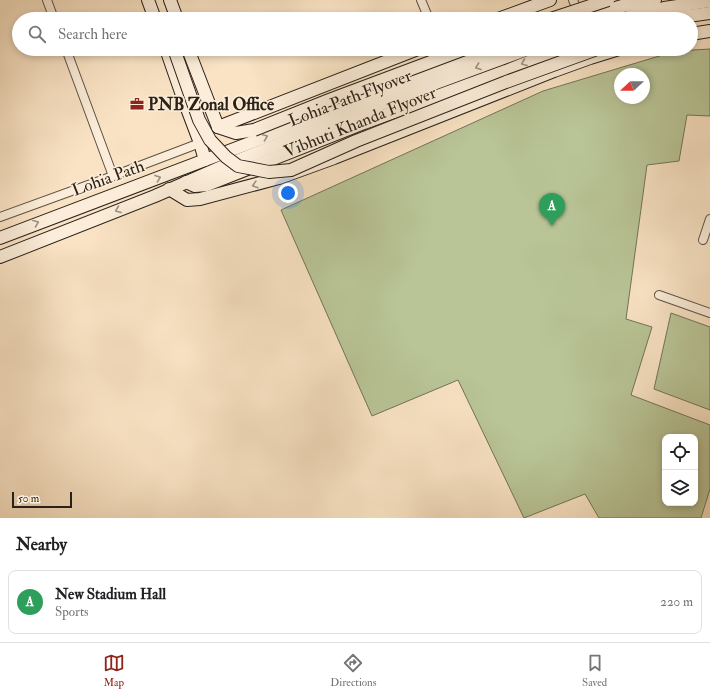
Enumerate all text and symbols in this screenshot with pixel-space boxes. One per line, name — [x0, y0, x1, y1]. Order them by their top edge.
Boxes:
search box — [12, 12, 698, 56]
icon: search — [26, 23, 48, 45]
text: Search here — [58, 25, 127, 44]
one-way arrow — [521, 59, 528, 67]
one-way arrow — [475, 63, 482, 71]
street label: Lohia Path Flyover — [286, 65, 415, 132]
north arrow — [614, 68, 650, 104]
street label: Vibhuti Khanda Flyover — [281, 82, 440, 163]
place label: PNB Zonal Office — [148, 94, 275, 115]
office icon: PNB Zonal Office — [129, 96, 145, 112]
one-way arrow — [261, 134, 268, 142]
street label: Lohia Path — [69, 155, 147, 201]
one-way arrow — [155, 174, 162, 183]
one-way arrow — [252, 180, 259, 189]
your location — [278, 183, 298, 203]
pin: A — [539, 193, 565, 226]
one-way arrow — [115, 205, 123, 213]
one-way arrow — [33, 220, 40, 228]
map controls — [662, 434, 698, 506]
button: locate — [662, 434, 698, 470]
button: layers — [662, 470, 698, 506]
scale bar — [12, 490, 72, 509]
text: 50 m — [18, 492, 39, 505]
text: Nearby — [16, 534, 67, 555]
text: New Stadium Hall — [55, 585, 166, 604]
text: A — [26, 594, 34, 610]
text: 220 m — [660, 594, 693, 610]
text: Sports — [55, 604, 89, 620]
tab: Map — [103, 652, 125, 689]
tab: Directions — [330, 652, 377, 689]
tab: Saved — [582, 652, 607, 689]

